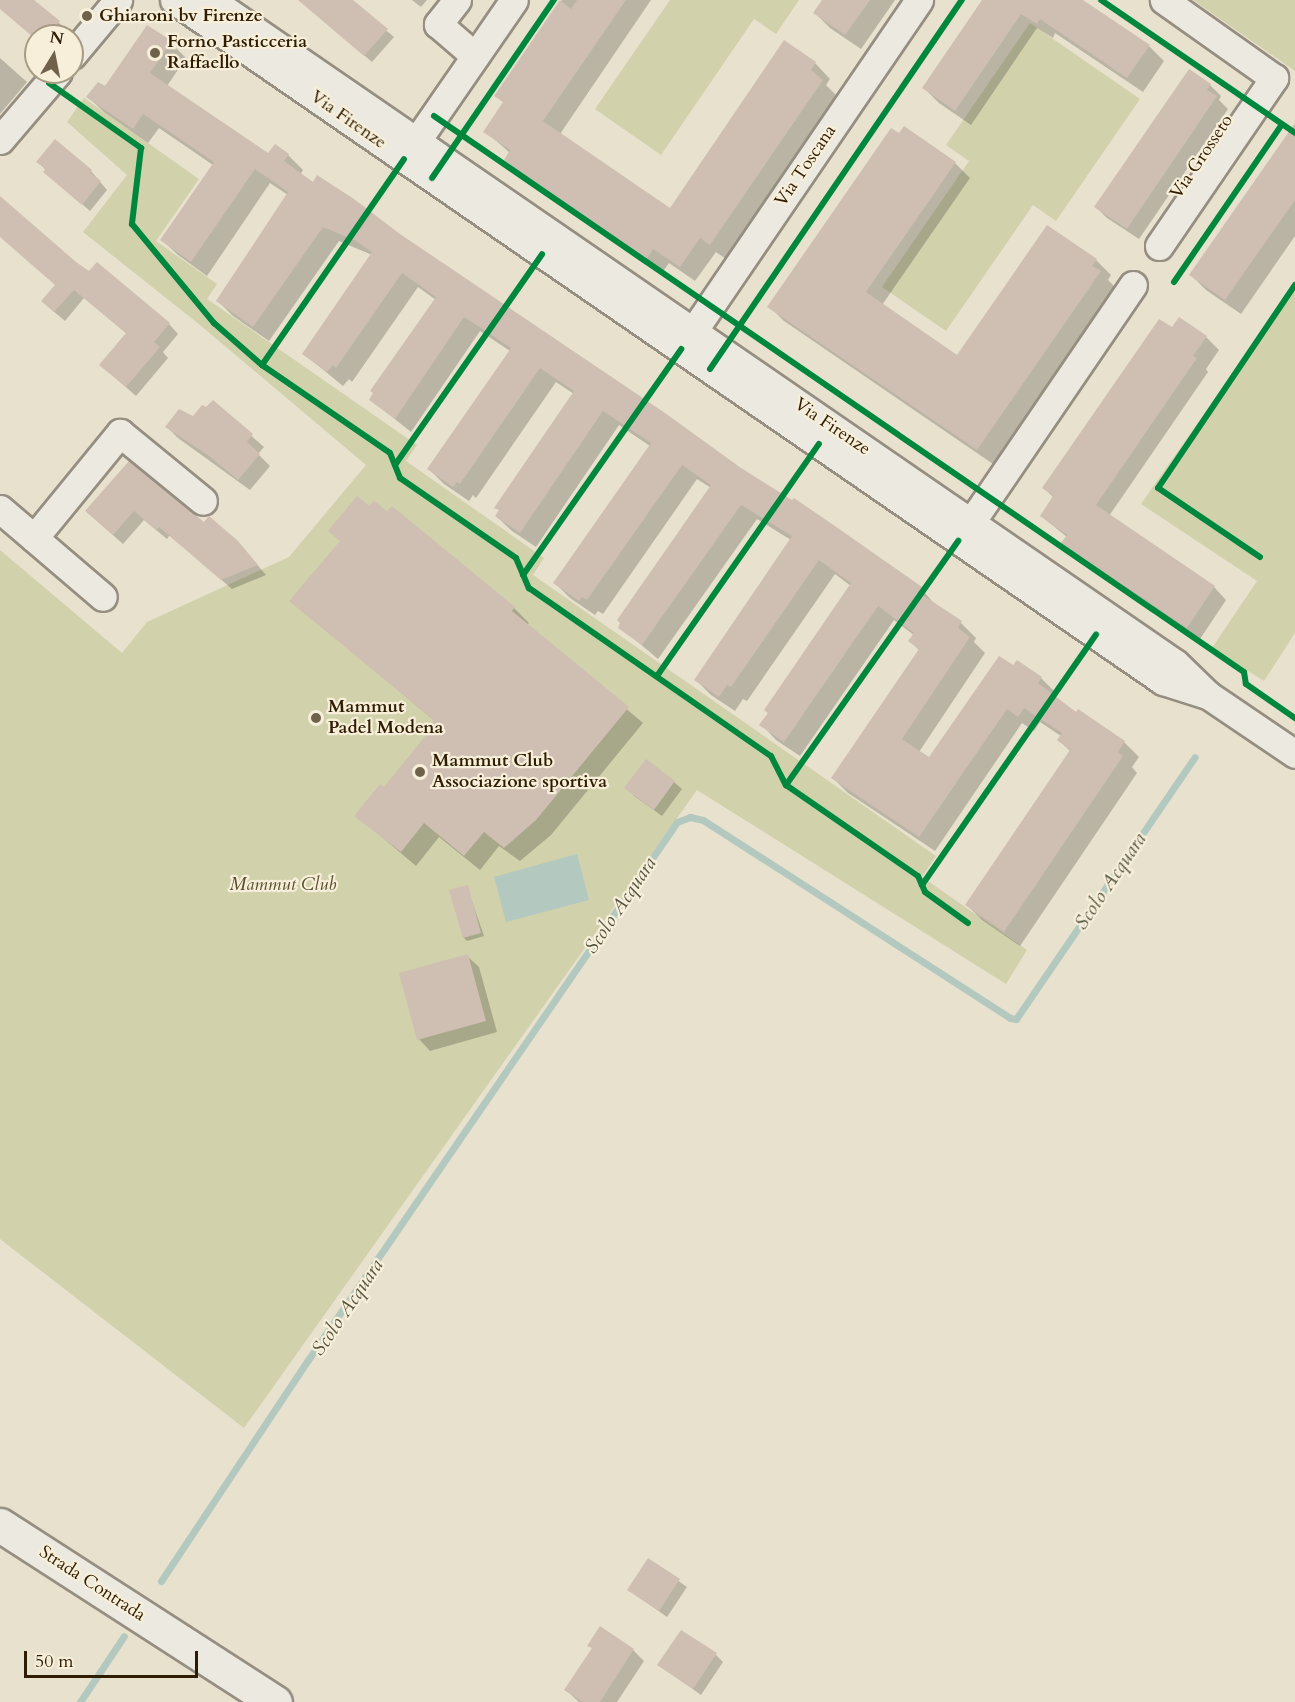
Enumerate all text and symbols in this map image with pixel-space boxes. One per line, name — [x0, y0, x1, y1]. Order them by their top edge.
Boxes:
place label: Ghiaroni bv Firenze — [99, 5, 263, 27]
marker: Ghiaroni bv Firenze — [80, 9, 94, 23]
north arrow — [24, 24, 84, 84]
text: N — [48, 26, 66, 50]
place label: Forno Pasticceria Raffaello — [167, 32, 307, 74]
marker: Forno Pasticceria Raffaello — [148, 46, 162, 60]
street label: Via Firenze — [306, 86, 390, 154]
street label: Via Grosseto — [1166, 111, 1238, 203]
street label: Via Toscana — [771, 121, 841, 211]
street label: Via Firenze — [790, 394, 874, 460]
place label: Mammut Padel Modena — [328, 697, 443, 740]
marker: Mammut Padel Modena — [309, 711, 323, 725]
place label: Mammut Club Associazione sportiva — [432, 751, 607, 794]
marker: Mammut Club Associazione sportiva — [413, 765, 427, 779]
water label: Scolo Acquara — [1069, 828, 1151, 934]
water label: Scolo Acquara — [579, 852, 661, 958]
park label: Mammut Club — [230, 874, 336, 896]
water label: Scolo Acquara — [306, 1254, 388, 1360]
street label: Strada Contrada — [35, 1542, 149, 1626]
scale bar — [27, 1639, 201, 1677]
text: 50 m — [35, 1649, 74, 1674]

